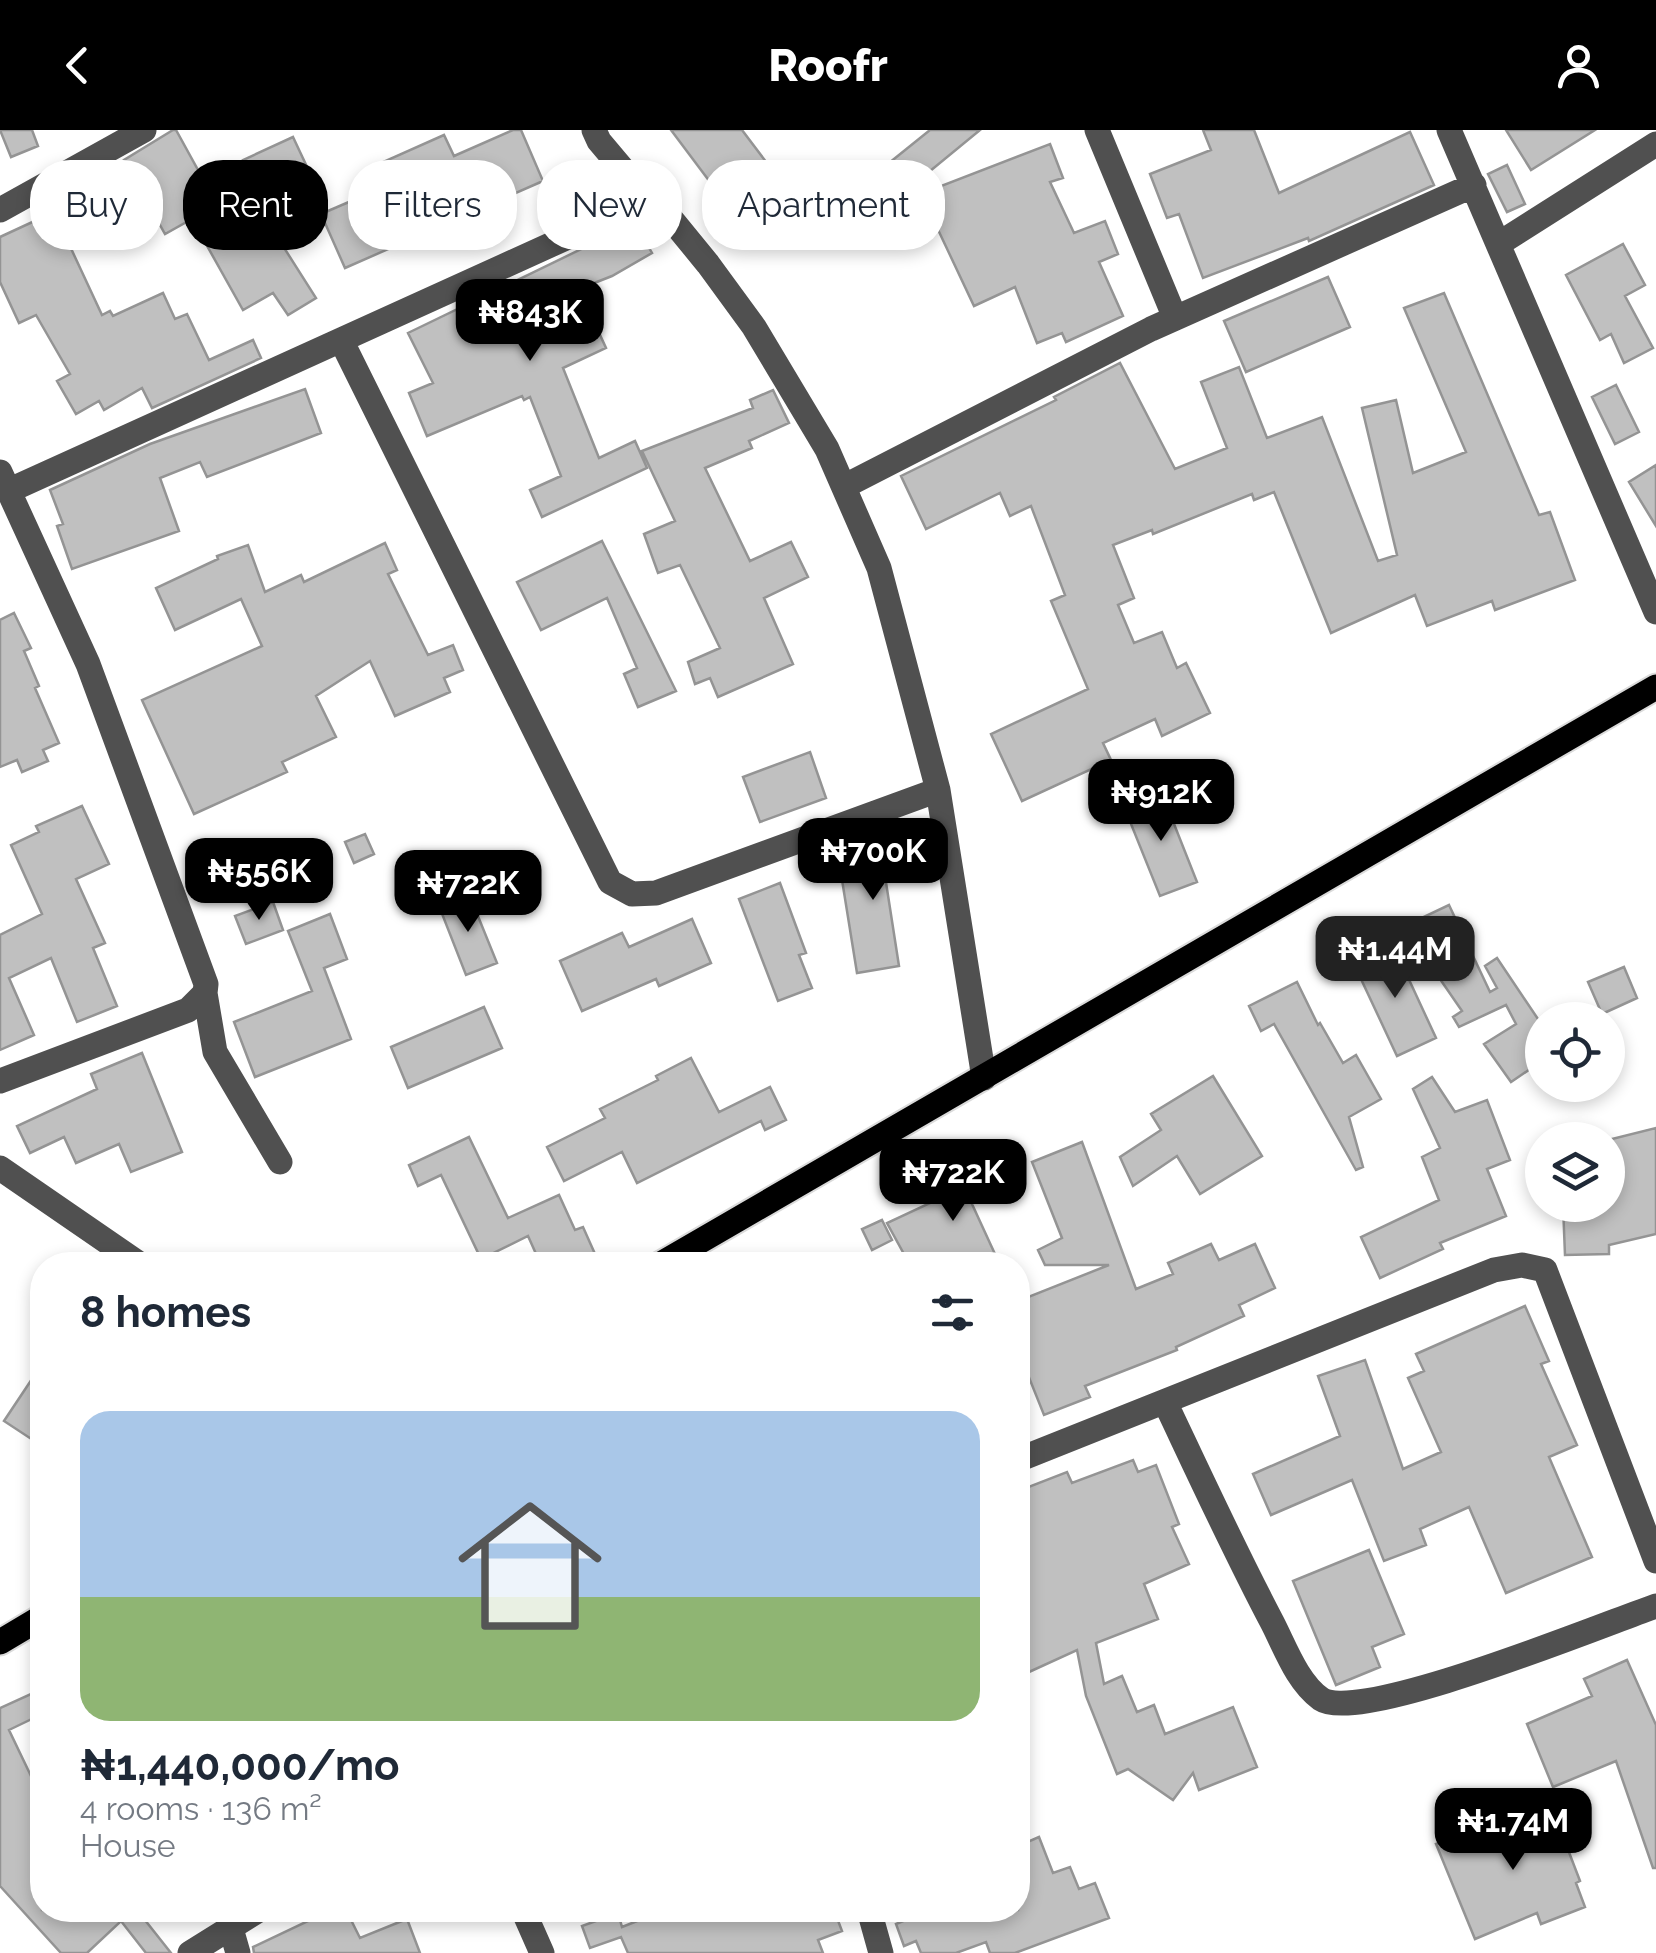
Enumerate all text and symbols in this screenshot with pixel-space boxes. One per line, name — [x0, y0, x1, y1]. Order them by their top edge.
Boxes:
icon: back — [50, 38, 105, 93]
icon: person — [1551, 38, 1606, 93]
text: Roofr — [768, 39, 888, 92]
chip: Buy — [30, 160, 163, 250]
chip: Rent — [183, 160, 328, 250]
chip: Filters — [348, 160, 517, 250]
chip: New — [537, 160, 682, 250]
chip: Apartment — [702, 160, 945, 250]
pin: ₦843K — [460, 279, 600, 364]
text: ₦843K — [478, 293, 582, 330]
pin: ₦912K — [1091, 759, 1231, 844]
text: ₦912K — [1110, 773, 1212, 810]
pin: ₦700K — [803, 818, 943, 903]
text: ₦700K — [820, 832, 926, 869]
pin: ₦556K — [189, 838, 329, 923]
pin: ₦722K — [398, 850, 538, 935]
text: ₦556K — [207, 852, 311, 889]
text: ₦722K — [416, 864, 520, 901]
pin: ₦1.44M — [1314, 916, 1476, 1001]
text: ₦1.44M — [1338, 930, 1452, 967]
map controls — [1525, 1002, 1625, 1222]
button: locate — [1525, 1002, 1625, 1102]
button: layers — [1525, 1122, 1625, 1222]
pin: ₦722K — [883, 1139, 1023, 1224]
text: ₦722K — [901, 1153, 1005, 1190]
icon: filters — [925, 1285, 980, 1340]
text: 8 homes — [80, 1288, 251, 1337]
icon: home — [440, 1476, 620, 1656]
text: ₦1,440,000/mo — [80, 1741, 400, 1790]
pin: ₦1.74M — [1432, 1788, 1594, 1873]
text: 4 rooms · 136 m² — [80, 1790, 322, 1827]
text: ₦1.74M — [1457, 1802, 1569, 1839]
text: House — [80, 1827, 176, 1864]

